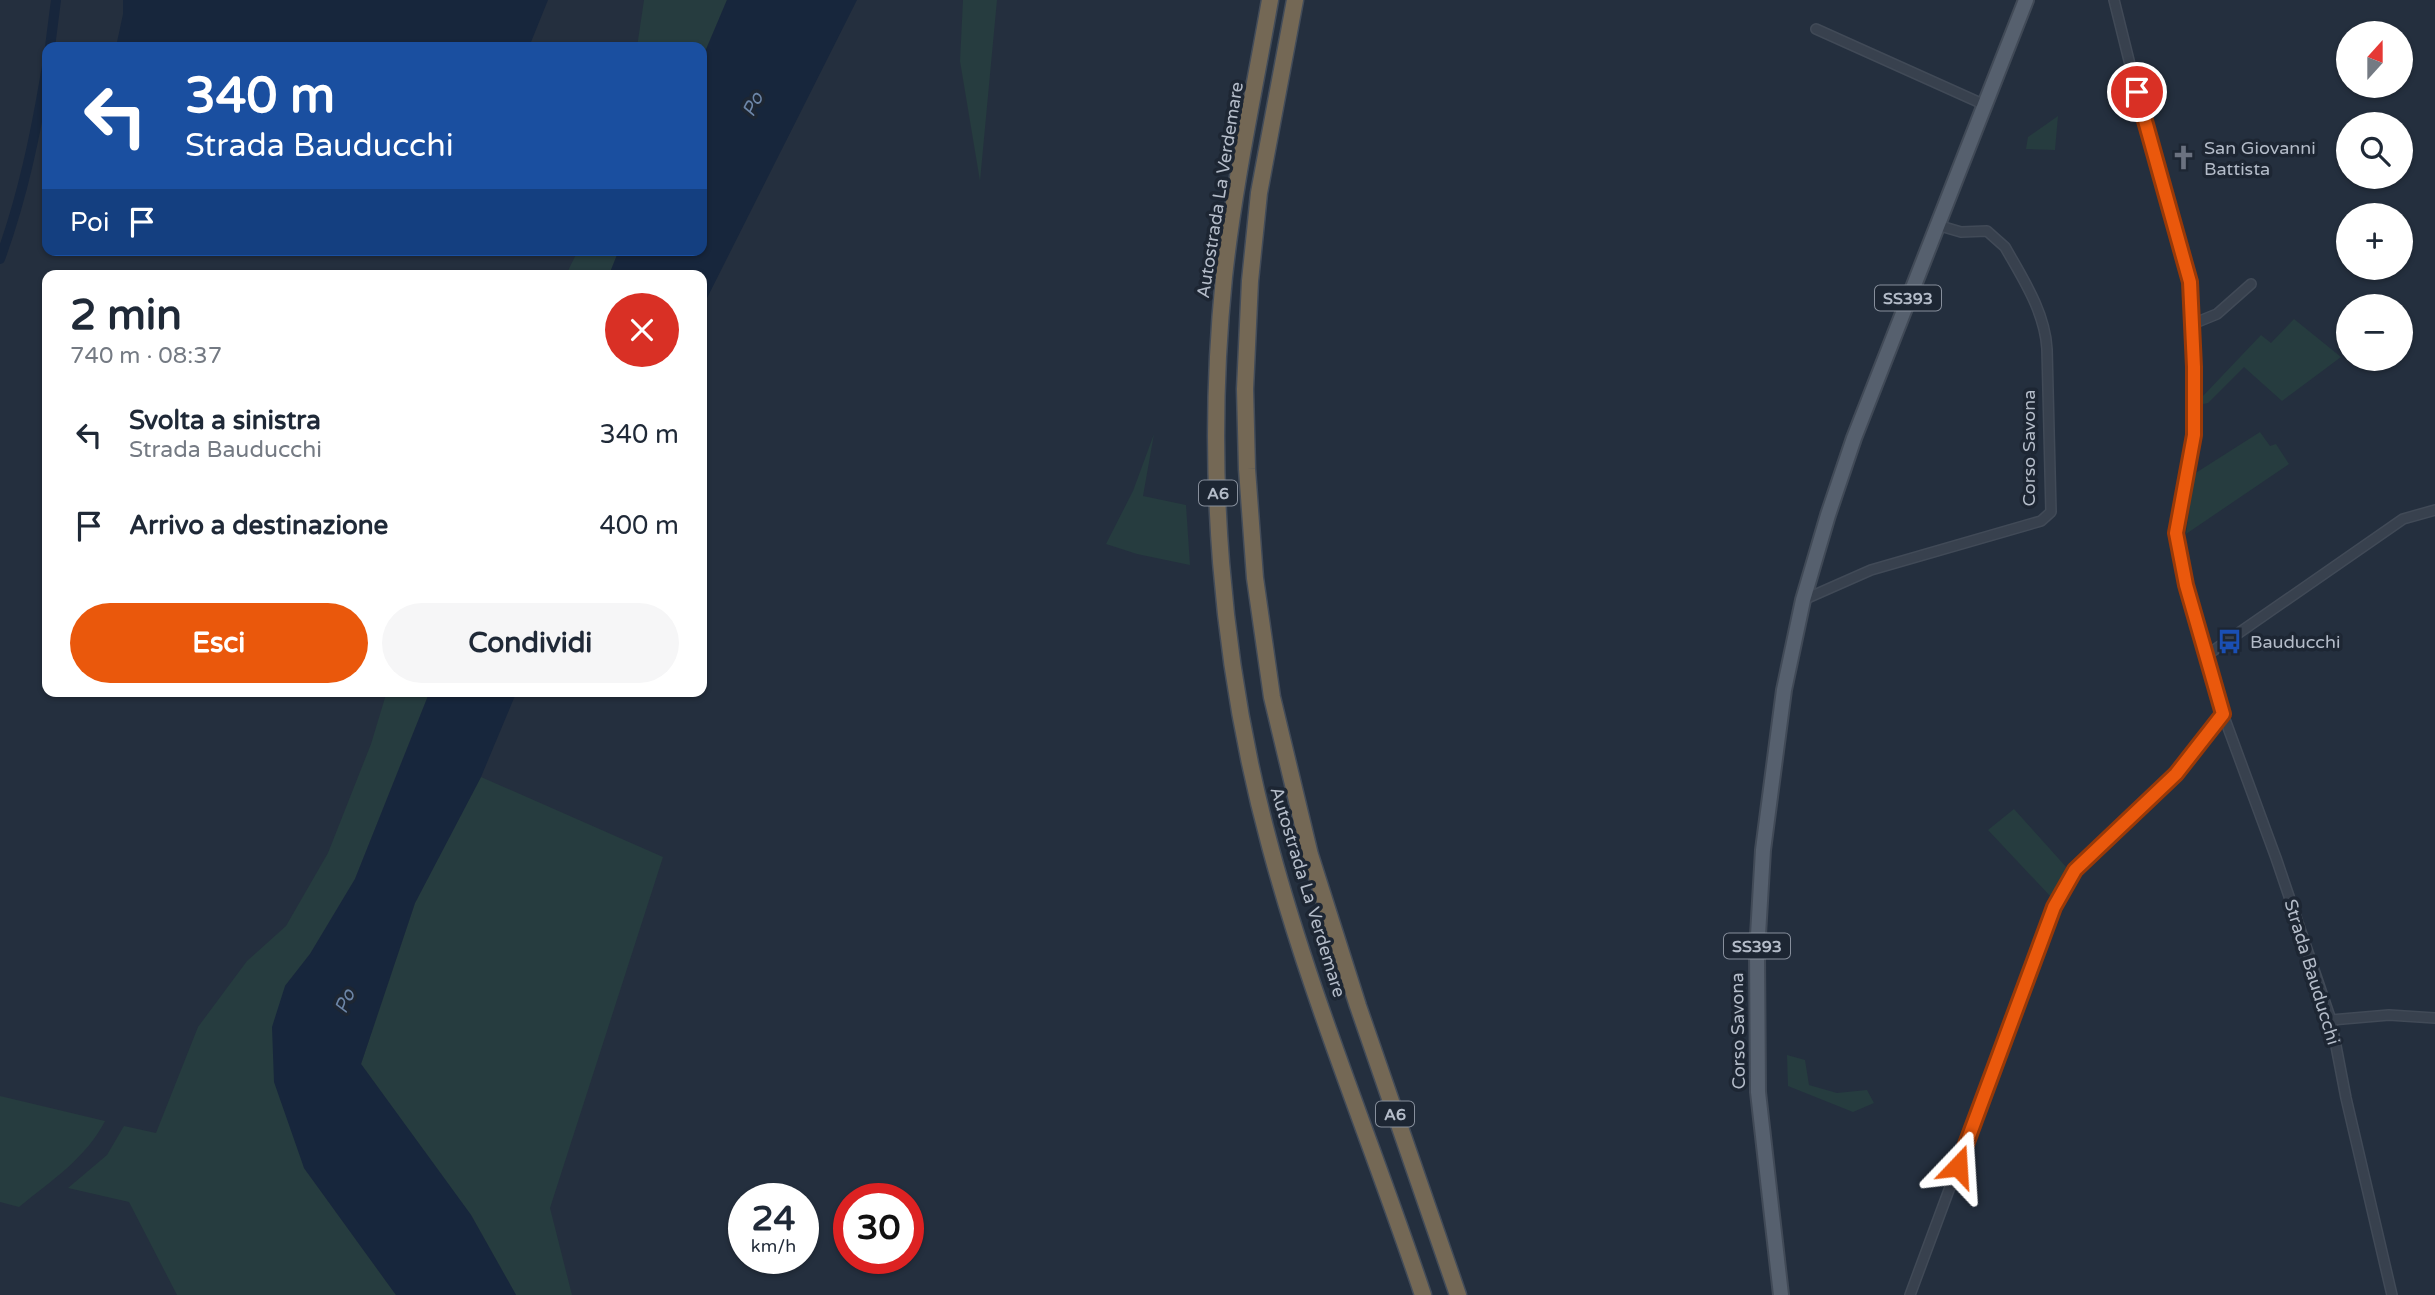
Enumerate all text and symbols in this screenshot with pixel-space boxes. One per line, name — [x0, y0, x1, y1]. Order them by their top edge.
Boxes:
north arrow — [2336, 21, 2413, 98]
map controls — [2336, 21, 2413, 371]
pin — [2107, 62, 2167, 122]
text: 340 m — [185, 67, 335, 126]
icon: left — [70, 70, 161, 161]
icon: arrive — [2118, 73, 2156, 111]
street label: Autostrada La Verdemare — [1192, 80, 1248, 300]
water label: Po — [738, 88, 769, 120]
button: search — [2336, 112, 2413, 189]
text: Strada Bauducchi — [185, 127, 454, 165]
place label: San Giovanni Battista — [2204, 137, 2316, 180]
church icon: San Giovanni Battista — [2170, 144, 2198, 172]
icon: arrive — [123, 203, 161, 241]
button: + — [2336, 203, 2413, 280]
text: Poi — [70, 207, 109, 238]
road number: SS393 — [1875, 286, 1941, 310]
text: 2 min — [70, 290, 182, 341]
button: close — [605, 293, 679, 367]
button: − — [2336, 294, 2413, 371]
text: 740 m · 08:37 — [70, 342, 222, 370]
street label: Corso Savona — [2018, 390, 2040, 506]
text: Svolta a sinistra — [129, 405, 321, 436]
icon: left — [70, 416, 108, 454]
text: 340 m — [599, 419, 679, 450]
text: Strada Bauducchi — [129, 436, 322, 464]
road number: A6 — [1199, 480, 1237, 506]
icon: arrive — [70, 507, 108, 545]
text: Arrivo a destinazione — [129, 510, 388, 541]
text: 400 m — [599, 510, 679, 541]
button: Esci — [70, 603, 368, 683]
button: Condividi — [382, 603, 679, 683]
bus stop icon: Bauducchi — [2216, 628, 2244, 656]
place label: Bauducchi — [2250, 631, 2340, 653]
street label: Autostrada La Verdemare — [1265, 784, 1351, 1000]
street label: Strada Bauducchi — [2279, 897, 2345, 1047]
road number: SS393 — [1724, 934, 1790, 958]
street label: Corso Savona — [1726, 972, 1750, 1090]
water label: Po — [330, 985, 360, 1017]
road number: A6 — [1376, 1102, 1414, 1126]
position arrow — [1921, 1129, 1995, 1203]
speed limit sign: 30 — [833, 1183, 924, 1274]
text: 24 — [752, 1198, 795, 1240]
text: km/h — [751, 1235, 796, 1257]

